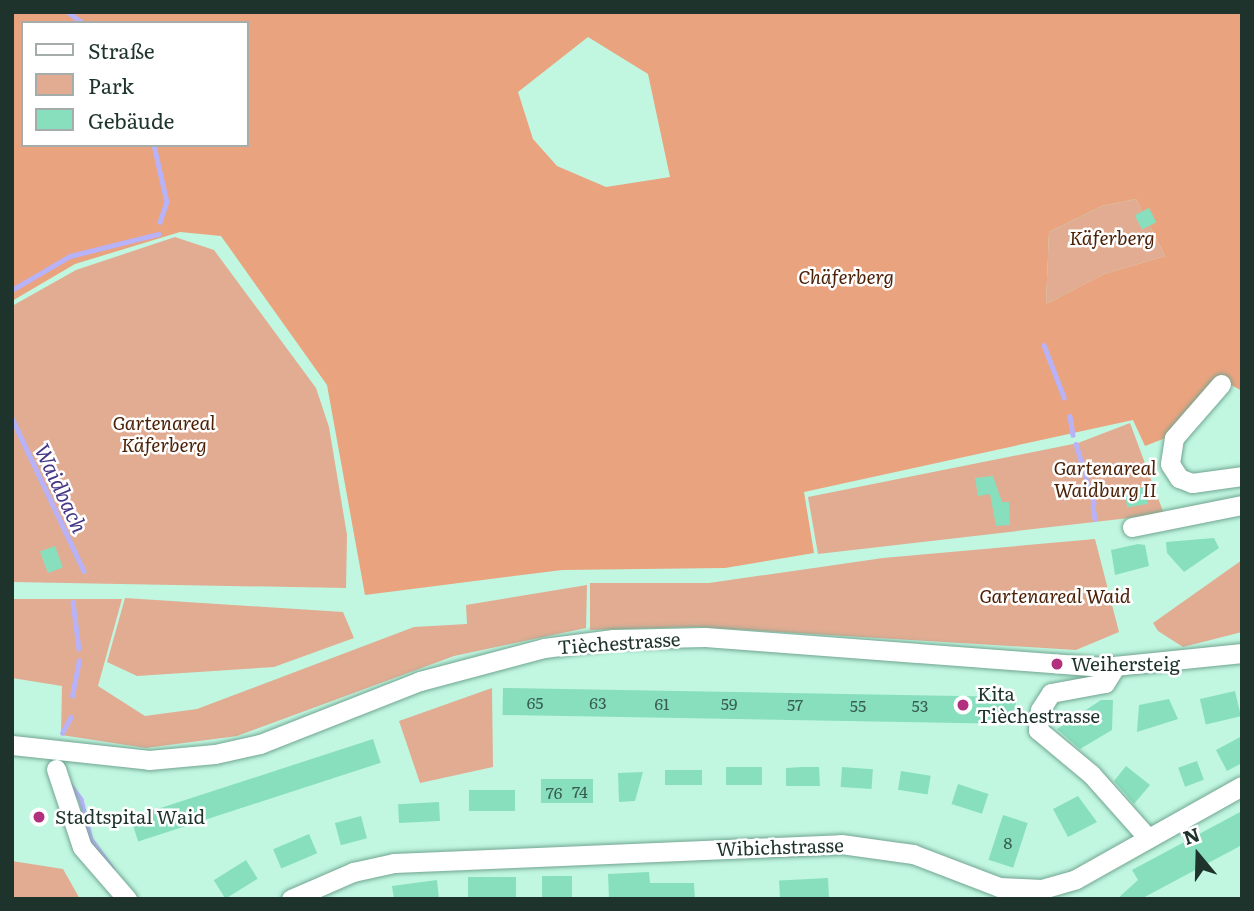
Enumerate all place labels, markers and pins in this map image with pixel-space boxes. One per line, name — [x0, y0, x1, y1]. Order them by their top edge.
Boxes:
place label: Weihersteig — [1071, 653, 1180, 675]
marker: Weihersteig — [1049, 656, 1065, 672]
place label: Kita Tièchestrasse — [977, 683, 1100, 727]
marker: Kita Tièchestrasse — [955, 697, 971, 713]
place label: Stadtspital Waid — [55, 806, 205, 828]
marker: Stadtspital Waid — [29, 807, 49, 827]

